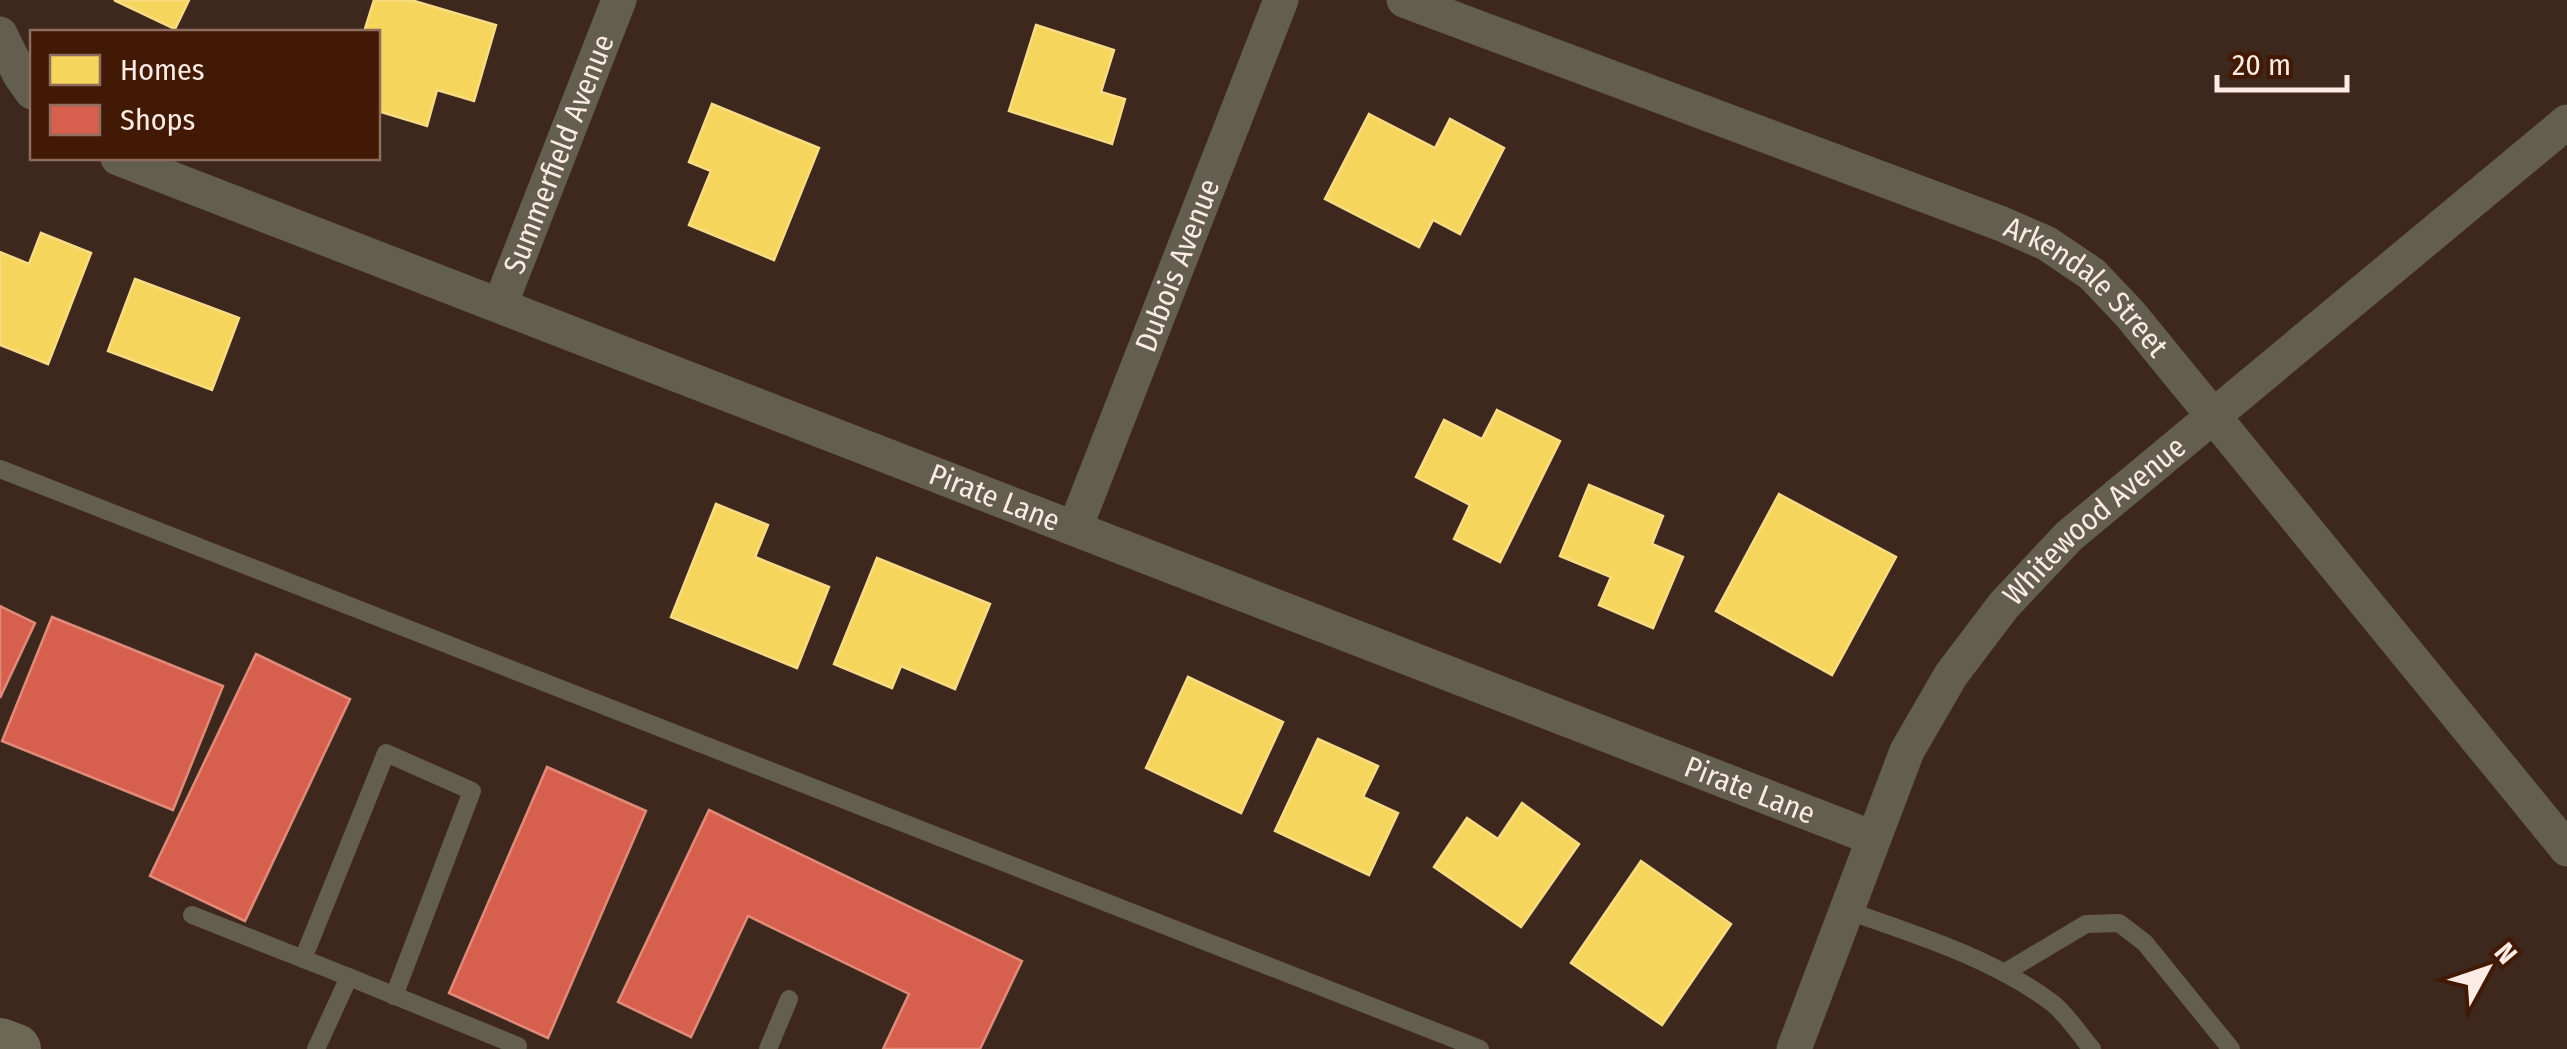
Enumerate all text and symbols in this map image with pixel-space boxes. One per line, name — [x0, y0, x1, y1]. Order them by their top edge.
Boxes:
street label: Summerfield Avenue — [496, 29, 622, 279]
legend — [30, 30, 380, 160]
scale bar — [2217, 30, 2347, 92]
text: 20 m — [2232, 47, 2291, 83]
text: Homes — [120, 52, 205, 88]
text: Shops — [120, 102, 195, 138]
street label: Dubois Avenue — [1128, 174, 1227, 357]
street label: Arkendale Street — [1999, 209, 2176, 364]
street label: Whitewood Avenue — [1995, 429, 2193, 613]
street label: Pirate Lane — [924, 456, 1065, 539]
street label: Pirate Lane — [1679, 749, 1820, 832]
north arrow — [2437, 919, 2537, 1019]
text: N — [2488, 936, 2524, 970]

